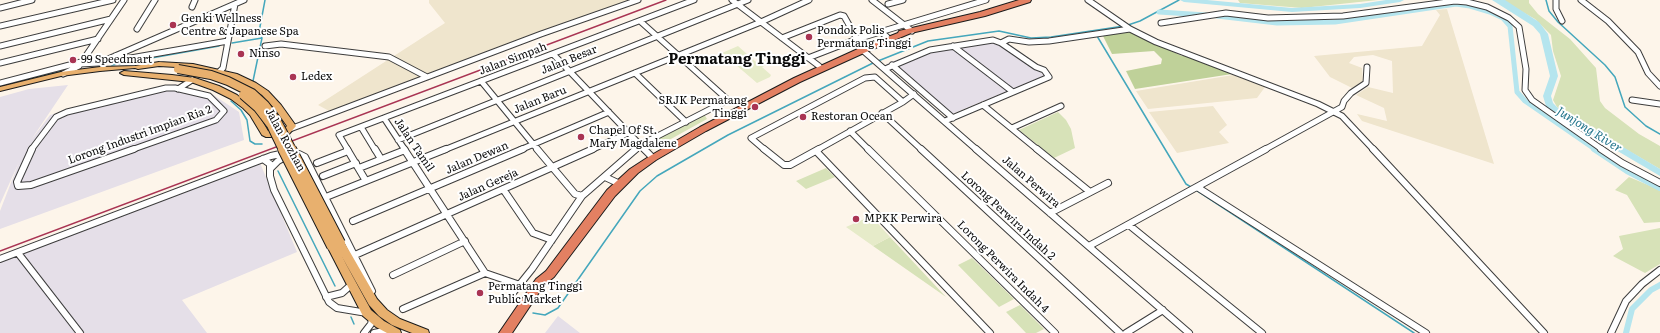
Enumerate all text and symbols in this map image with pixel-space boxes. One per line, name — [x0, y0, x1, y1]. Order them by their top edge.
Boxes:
place label: Genki Wellness Centre & Japanese Spa — [181, 12, 299, 38]
marker: Genki Wellness Centre & Japanese Spa — [168, 20, 178, 30]
place label: Pondok Polis Permatang Tinggi — [817, 24, 911, 50]
marker: Pondok Polis Permatang Tinggi — [804, 32, 814, 42]
street label: Jalan Simpah — [477, 40, 549, 78]
street label: Jalan Besar — [539, 43, 599, 77]
place label: Ninso — [249, 47, 280, 61]
marker: Ninso — [236, 49, 246, 59]
district label: Permatang Tinggi — [668, 51, 806, 69]
place label: 99 Speedmart — [81, 53, 152, 67]
marker: 99 Speedmart — [68, 55, 78, 65]
place label: Ledex — [301, 70, 332, 84]
marker: Ledex — [288, 72, 298, 82]
street label: Jalan Baru — [512, 83, 568, 117]
place label: SRJK Permatang Tinggi — [659, 94, 747, 120]
marker: SRJK Permatang Tinggi — [750, 102, 760, 112]
street label: Lorong Industri Impian Ria 2 — [66, 103, 214, 167]
water label: Junjong River — [1554, 104, 1624, 156]
street label: Jalan Rozhan — [262, 106, 308, 174]
place label: Restoran Ocean — [811, 110, 893, 124]
marker: Restoran Ocean — [798, 112, 808, 122]
street label: Jalan Tamil — [391, 116, 437, 174]
place label: Chapel Of St. Mary Magdalene — [589, 124, 677, 150]
marker: Chapel Of St. Mary Magdalene — [576, 132, 586, 142]
street label: Jalan Dewan — [444, 139, 510, 177]
street label: Jalan Perwira — [999, 153, 1063, 211]
street label: Jalan Gereja — [456, 166, 520, 204]
street label: Lorong Perwira Indah 2 — [958, 169, 1058, 263]
place label: MPKK Perwira — [864, 212, 942, 226]
marker: MPKK Perwira — [851, 214, 861, 224]
street label: Lorong Perwira Indah 4 — [954, 218, 1052, 316]
place label: Permatang Tinggi Public Market — [488, 280, 582, 306]
marker: Permatang Tinggi Public Market — [475, 288, 485, 298]

